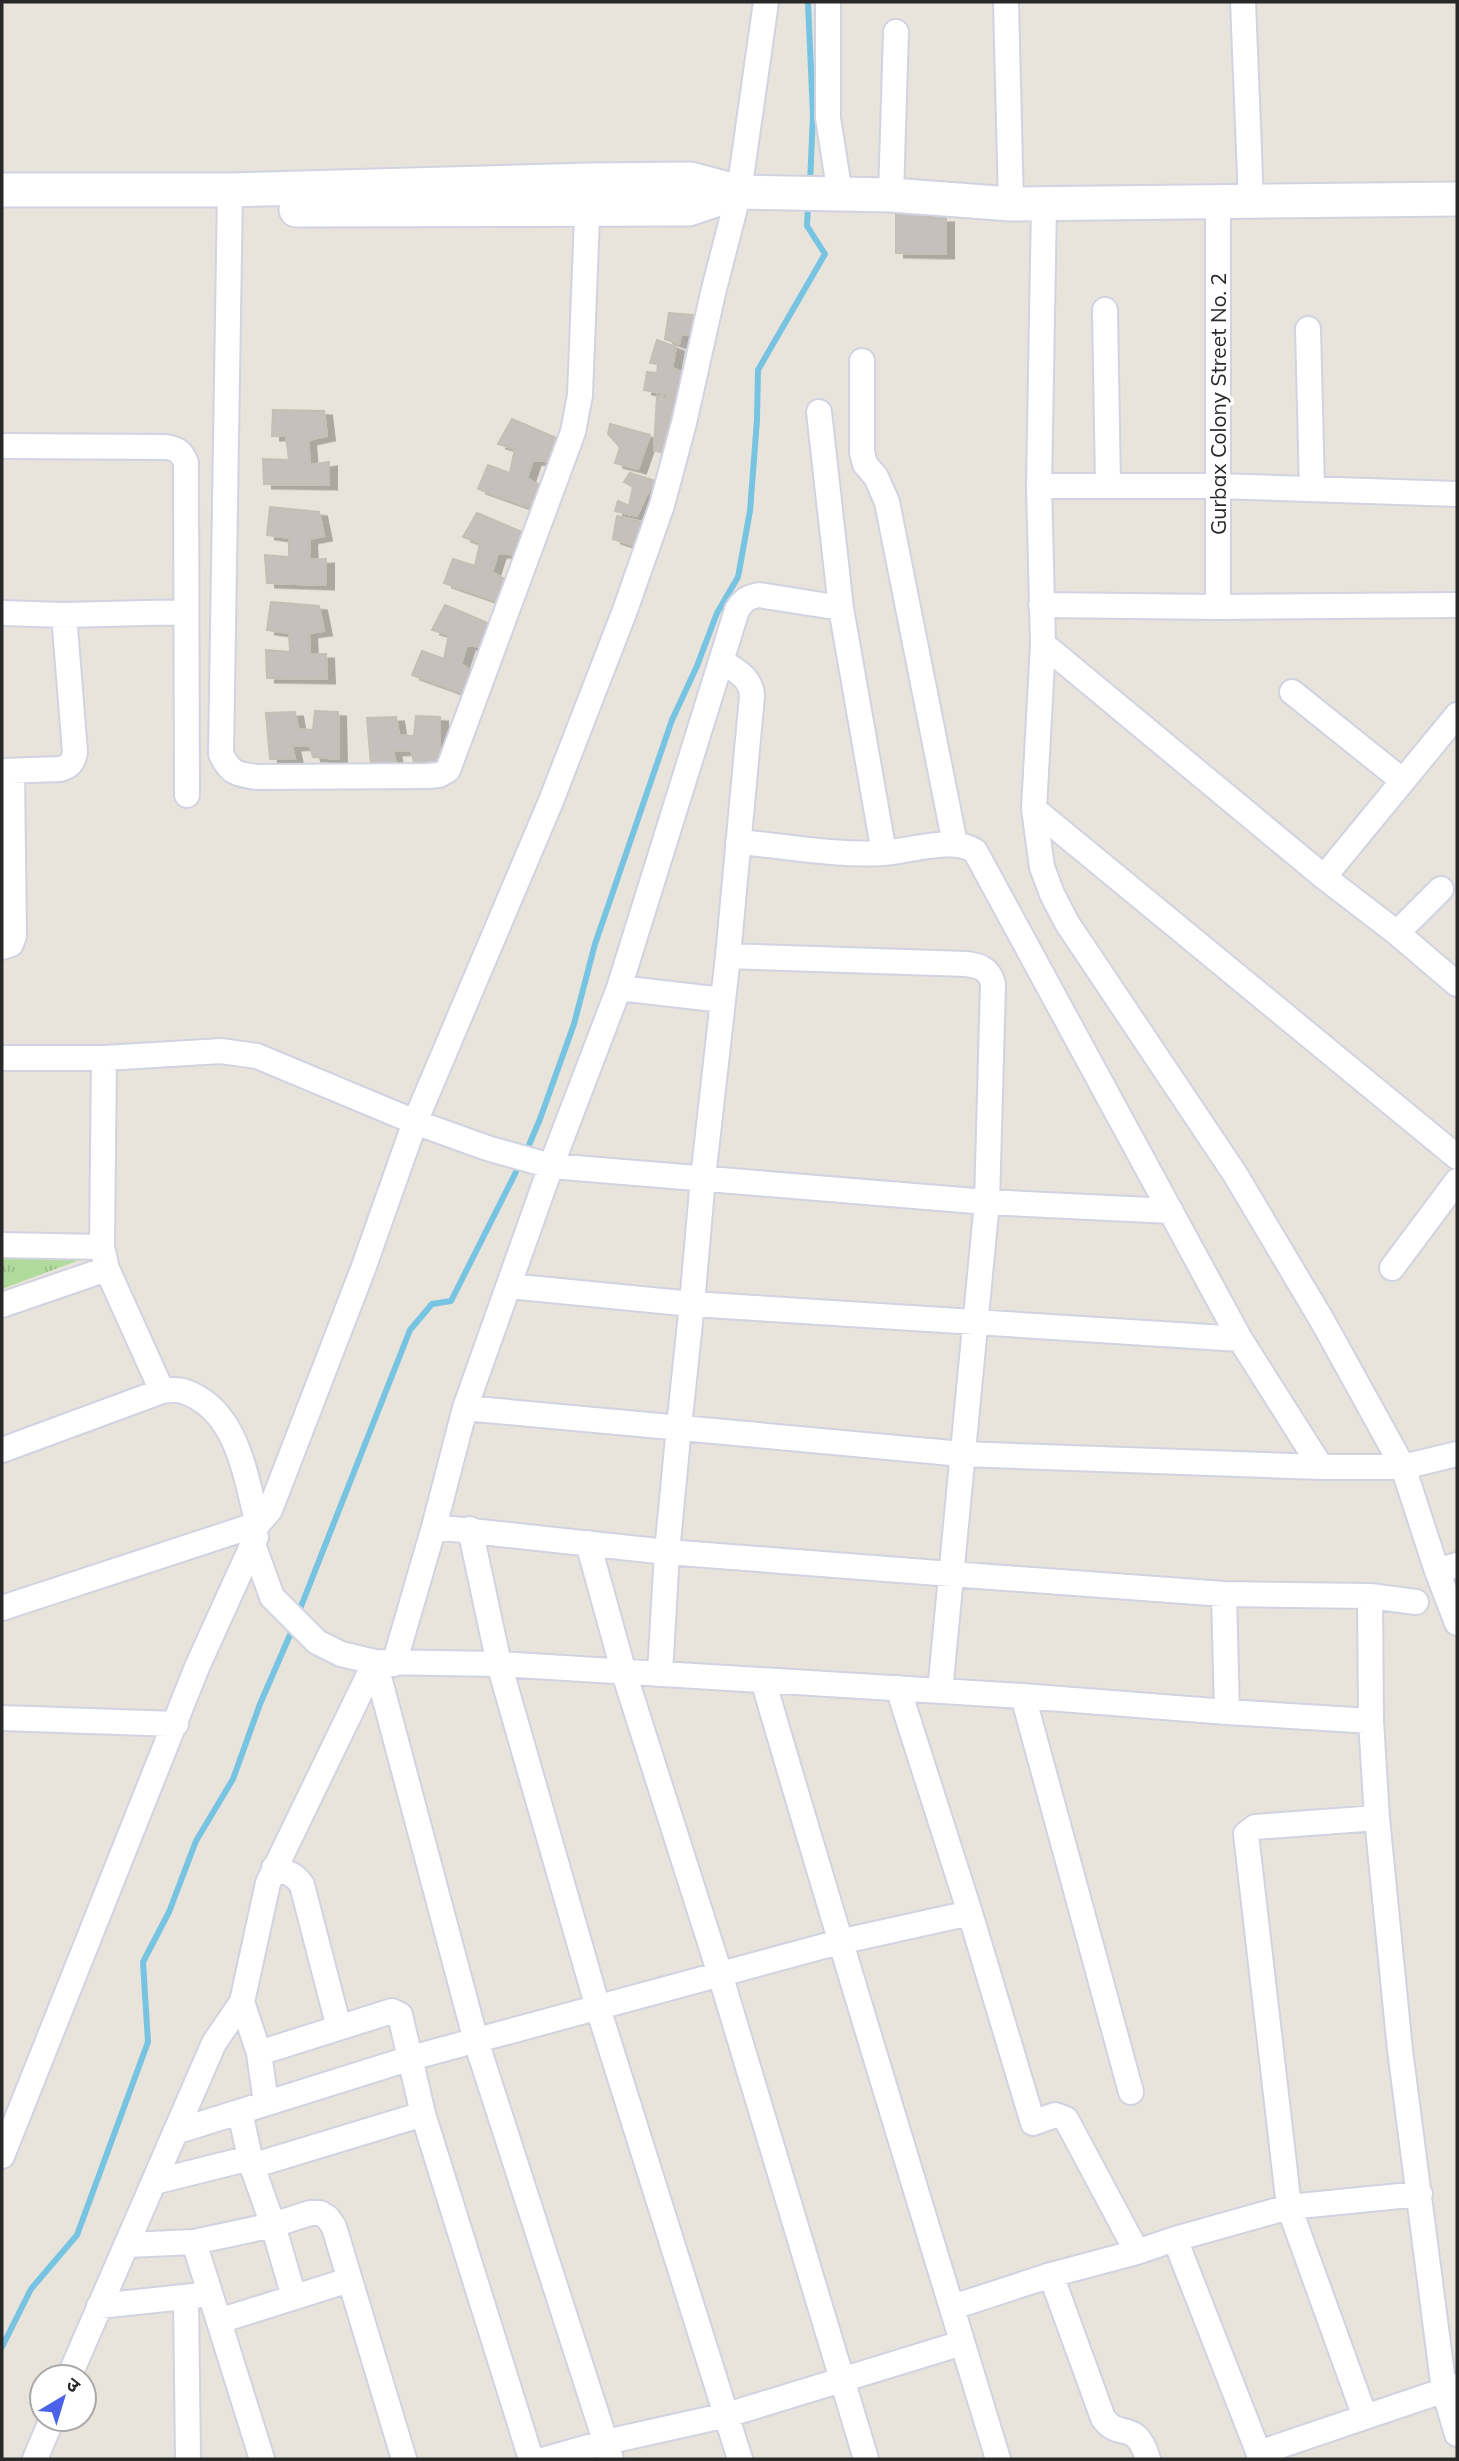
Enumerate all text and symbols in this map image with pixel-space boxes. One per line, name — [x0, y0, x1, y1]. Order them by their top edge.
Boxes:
street label: Gurbax Colony Street No. 2 — [1205, 273, 1231, 535]
north arrow — [28, 2363, 98, 2433]
text: उ — [62, 2372, 86, 2398]

